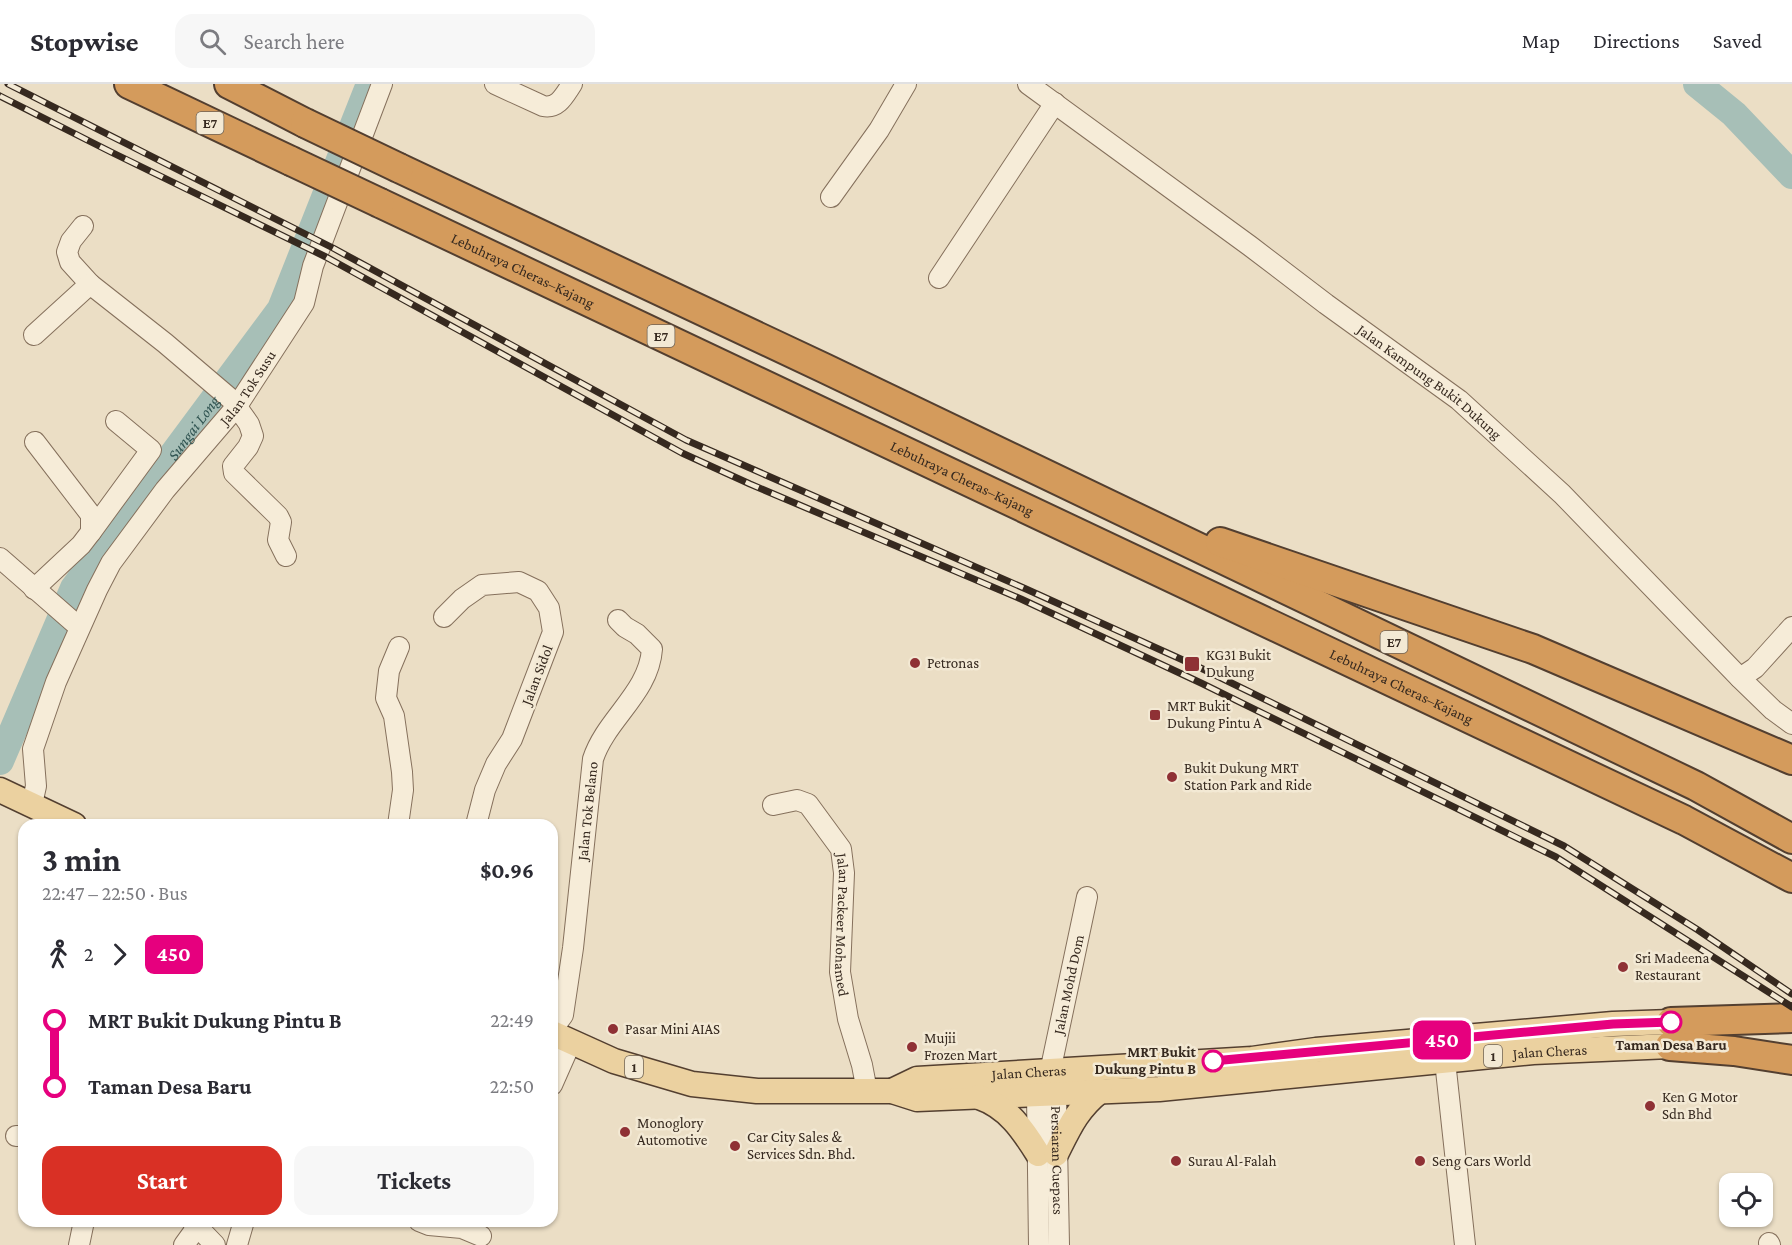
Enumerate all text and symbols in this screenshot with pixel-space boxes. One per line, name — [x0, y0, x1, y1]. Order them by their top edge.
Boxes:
search box — [175, 14, 595, 68]
icon: search — [196, 25, 229, 58]
text: Stopwise — [30, 26, 139, 57]
text: Search here — [244, 29, 345, 54]
text: Map — [1522, 29, 1560, 53]
text: Directions — [1593, 29, 1680, 53]
text: Saved — [1713, 29, 1762, 53]
road number: E7 — [196, 112, 224, 134]
street label: Lebuhraya Cheras–Kajang — [449, 230, 597, 312]
street label: Jalan Kampung Bukit Dukung — [1352, 320, 1505, 443]
road number: E7 — [648, 325, 674, 347]
street label: Jalan Tok Susu — [215, 347, 279, 430]
water label: Sungai Long — [164, 391, 224, 463]
street label: Lebuhraya Cheras–Kajang — [888, 438, 1036, 520]
road number: E7 — [1380, 631, 1408, 653]
street label: Jalan Sidol — [517, 643, 557, 710]
street label: Lebuhraya Cheras–Kajang — [1327, 646, 1476, 728]
place label: KG31 Bukit Dukung — [1206, 647, 1272, 681]
place label: Petronas — [927, 655, 979, 671]
marker: KG31 Bukit Dukung — [1183, 655, 1201, 673]
marker: Petronas — [908, 656, 922, 670]
place label: MRT Bukit Dukung Pintu A — [1167, 698, 1262, 732]
marker: MRT Bukit Dukung Pintu A — [1148, 708, 1162, 722]
place label: Bukit Dukung MRT Station Park and Ride — [1184, 760, 1312, 793]
street label: Jalan Tok Belano — [574, 761, 601, 863]
marker: Bukit Dukung MRT Station Park and Ride — [1165, 770, 1179, 784]
text: 3 min — [42, 841, 121, 878]
street label: Jalan Packeer Mohamed — [832, 850, 852, 998]
text: $0.96 — [480, 858, 534, 883]
text: 22:47 – 22:50 · Bus — [42, 882, 188, 904]
street label: Jalan Mohd Dom — [1050, 933, 1087, 1038]
icon: walk — [42, 938, 75, 971]
icon: forward — [103, 938, 136, 971]
text: 450 — [157, 942, 191, 966]
text: 2 — [84, 943, 94, 965]
place label: Sri Madeena Restaurant — [1635, 950, 1710, 983]
marker: Sri Madeena Restaurant — [1616, 960, 1630, 974]
text: MRT Bukit Dukung Pintu B — [88, 1008, 342, 1033]
text: 22:49 — [490, 1009, 534, 1031]
marker: Taman Desa Baru — [1660, 1011, 1682, 1033]
line badge: 450 — [1408, 1020, 1476, 1060]
place label: Pasar Mini AIAS — [625, 1021, 720, 1037]
marker: Pasar Mini AIAS — [606, 1022, 620, 1036]
text: 450 — [1425, 1028, 1459, 1052]
place label: Mujii Frozen Mart — [924, 1030, 998, 1063]
place label: Taman Desa Baru — [1615, 1037, 1727, 1053]
marker: Mujii Frozen Mart — [905, 1040, 919, 1054]
street label: Jalan Cheras — [1510, 1042, 1588, 1063]
place label: MRT Bukit Dukung Pintu B — [1095, 1044, 1197, 1077]
road number: 1 — [1484, 1045, 1502, 1067]
marker: MRT Bukit Dukung Pintu B — [1202, 1050, 1224, 1072]
road number: 1 — [625, 1056, 643, 1078]
street label: Jalan Cheras — [989, 1062, 1067, 1084]
text: Taman Desa Baru — [88, 1074, 252, 1099]
text: 22:50 — [490, 1075, 534, 1097]
place label: Ken G Motor Sdn Bhd — [1662, 1089, 1738, 1122]
marker: Ken G Motor Sdn Bhd — [1643, 1099, 1657, 1113]
street label: Persiaran Cuepacs — [1048, 1106, 1066, 1215]
place label: Monoglory Automotive — [637, 1115, 708, 1148]
marker: Monoglory Automotive — [618, 1125, 632, 1139]
place label: Car City Sales & Services Sdn. Bhd. — [747, 1129, 855, 1162]
marker: Car City Sales & Services Sdn. Bhd. — [728, 1139, 742, 1153]
button: Start — [42, 1146, 282, 1215]
button: Tickets — [294, 1146, 534, 1215]
place label: Surau Al-Falah — [1188, 1153, 1277, 1169]
place label: Seng Cars World — [1432, 1153, 1531, 1170]
marker: Surau Al-Falah — [1169, 1154, 1183, 1168]
marker: Seng Cars World — [1413, 1154, 1427, 1168]
map controls — [1719, 1173, 1773, 1227]
button: locate — [1719, 1173, 1773, 1227]

